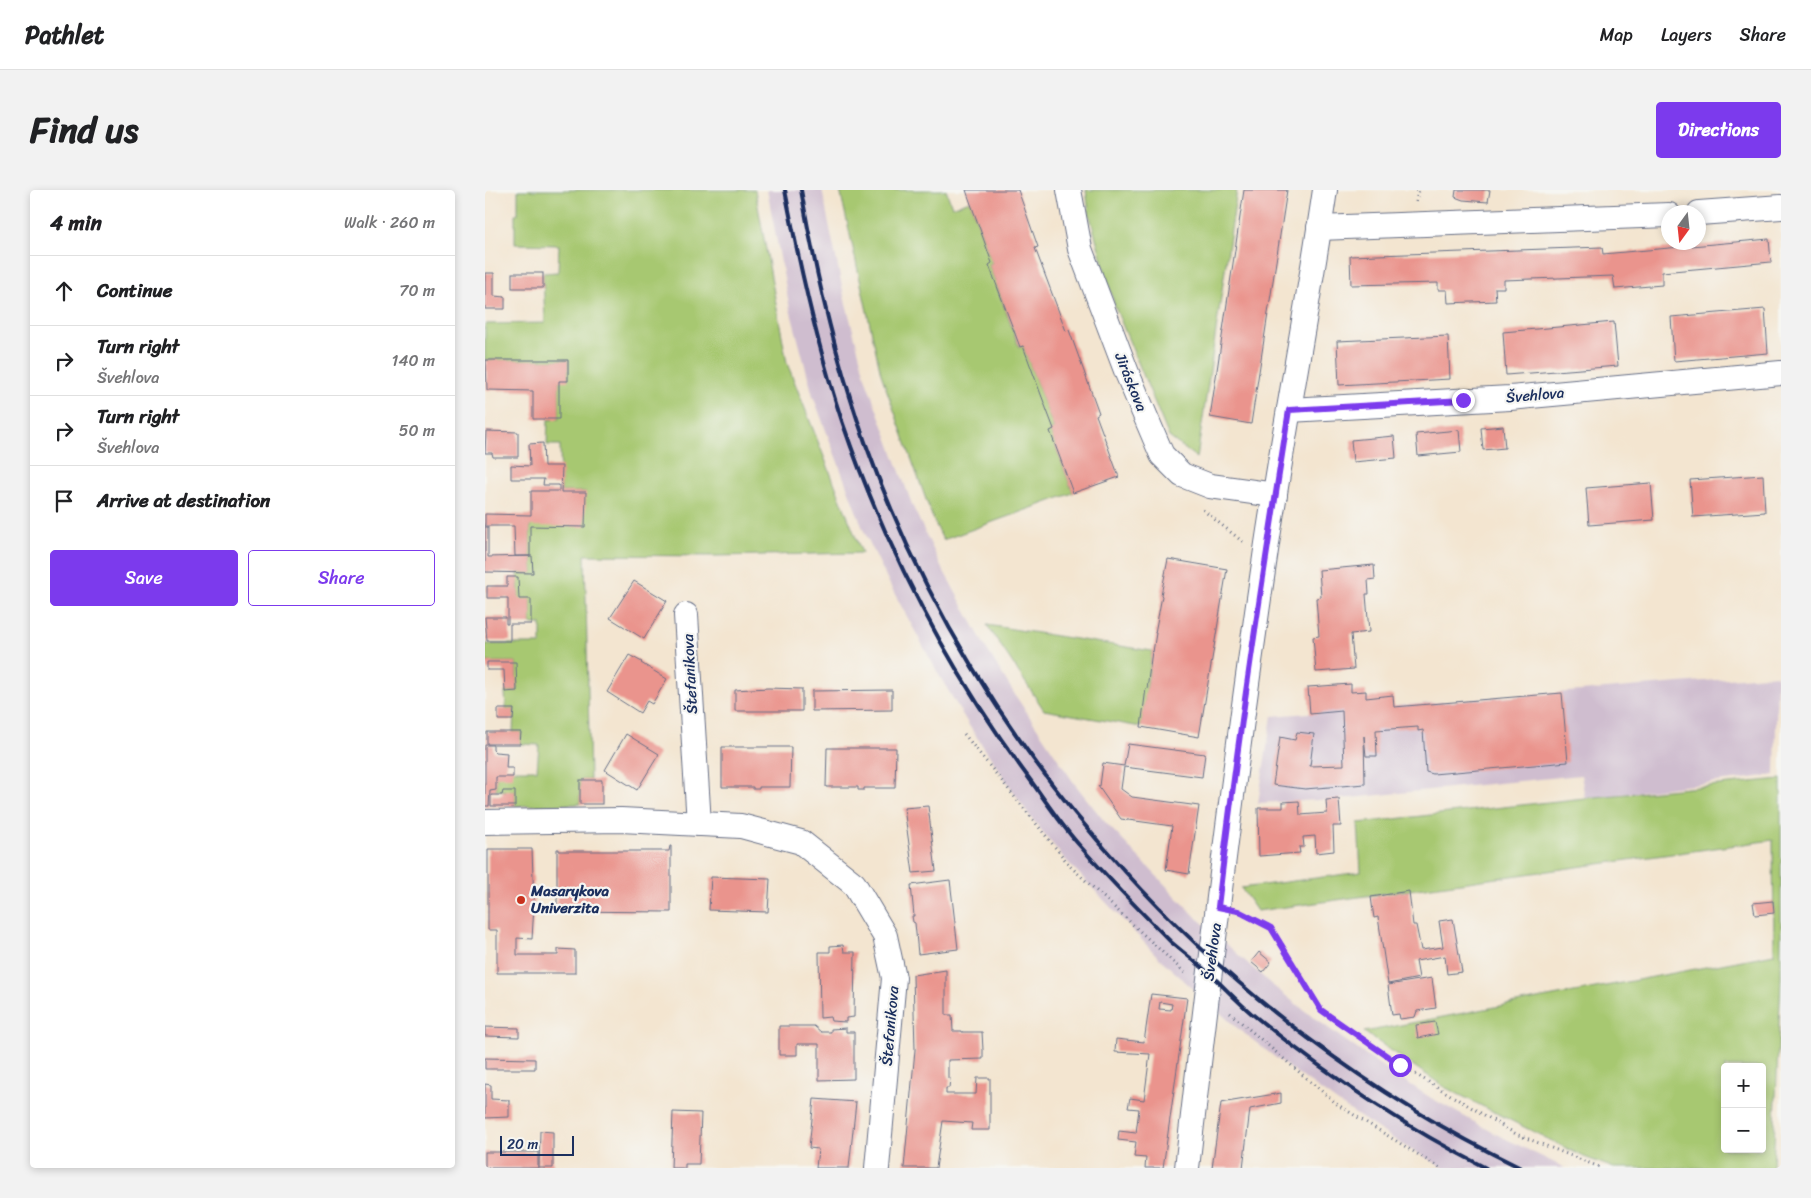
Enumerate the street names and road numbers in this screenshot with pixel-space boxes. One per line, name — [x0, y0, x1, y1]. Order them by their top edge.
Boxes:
street label: Jiráskova — [1107, 348, 1155, 416]
street label: Švehlova — [1505, 379, 1566, 410]
street label: Štefanikova — [675, 633, 705, 715]
street label: Švehlova — [1195, 921, 1229, 983]
street label: Štefanikova — [874, 985, 906, 1067]

